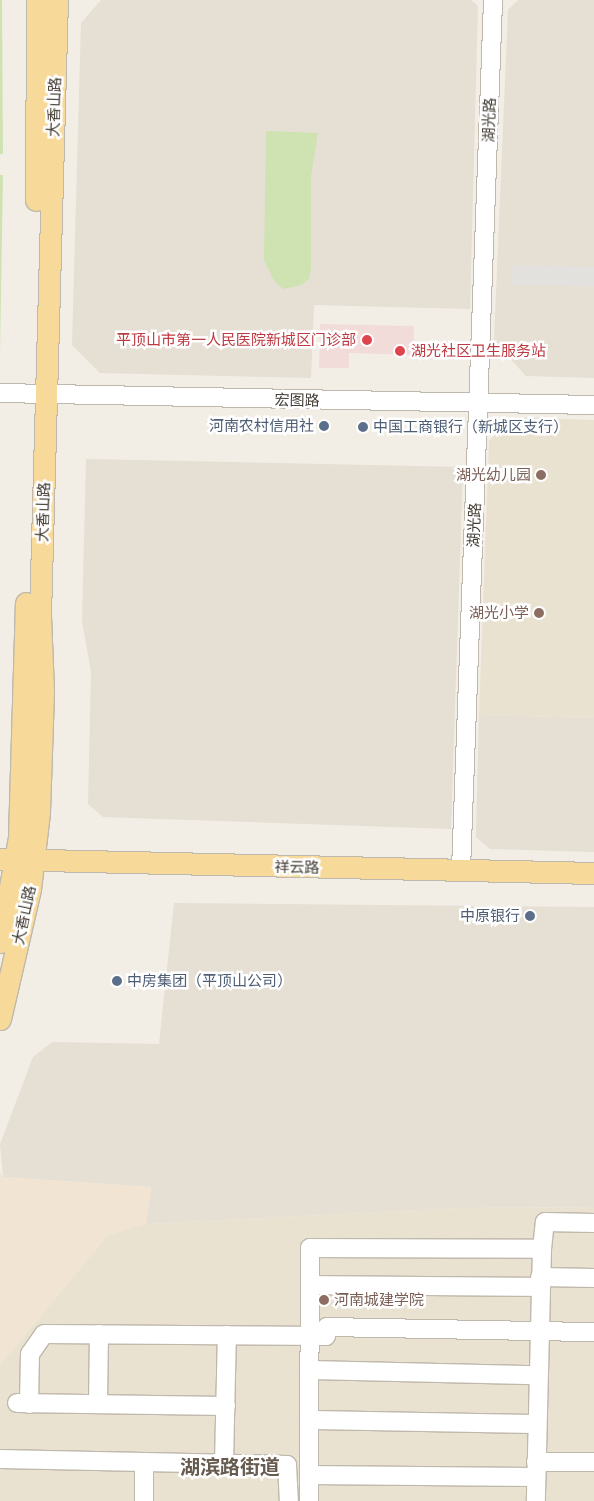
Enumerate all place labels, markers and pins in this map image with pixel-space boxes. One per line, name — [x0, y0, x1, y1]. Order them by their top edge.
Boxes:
place label: 平顶山市第一人民医院新城区门诊部 — [116, 331, 356, 349]
marker: 平顶山市第一人民医院新城区门诊部 — [360, 333, 374, 347]
place label: 湖光社区卫生服务站 — [411, 342, 546, 360]
marker: 湖光社区卫生服务站 — [393, 344, 407, 358]
place label: 河南农村信用社 — [209, 417, 314, 435]
place label: 中国工商银行（新城区支行） — [373, 418, 568, 436]
marker: 河南农村信用社 — [318, 420, 330, 432]
marker: 中国工商银行（新城区支行） — [357, 421, 369, 433]
place label: 湖光幼儿园 — [456, 466, 531, 484]
marker: 湖光幼儿园 — [535, 469, 547, 481]
place label: 湖光小学 — [469, 604, 529, 622]
marker: 湖光小学 — [533, 607, 545, 619]
place label: 中原银行 — [460, 907, 520, 925]
marker: 中原银行 — [524, 910, 536, 922]
place label: 中房集团（平顶山公司） — [127, 972, 292, 990]
marker: 中房集团（平顶山公司） — [111, 975, 123, 987]
place label: 河南城建学院 — [334, 1291, 424, 1309]
marker: 河南城建学院 — [318, 1294, 330, 1306]

